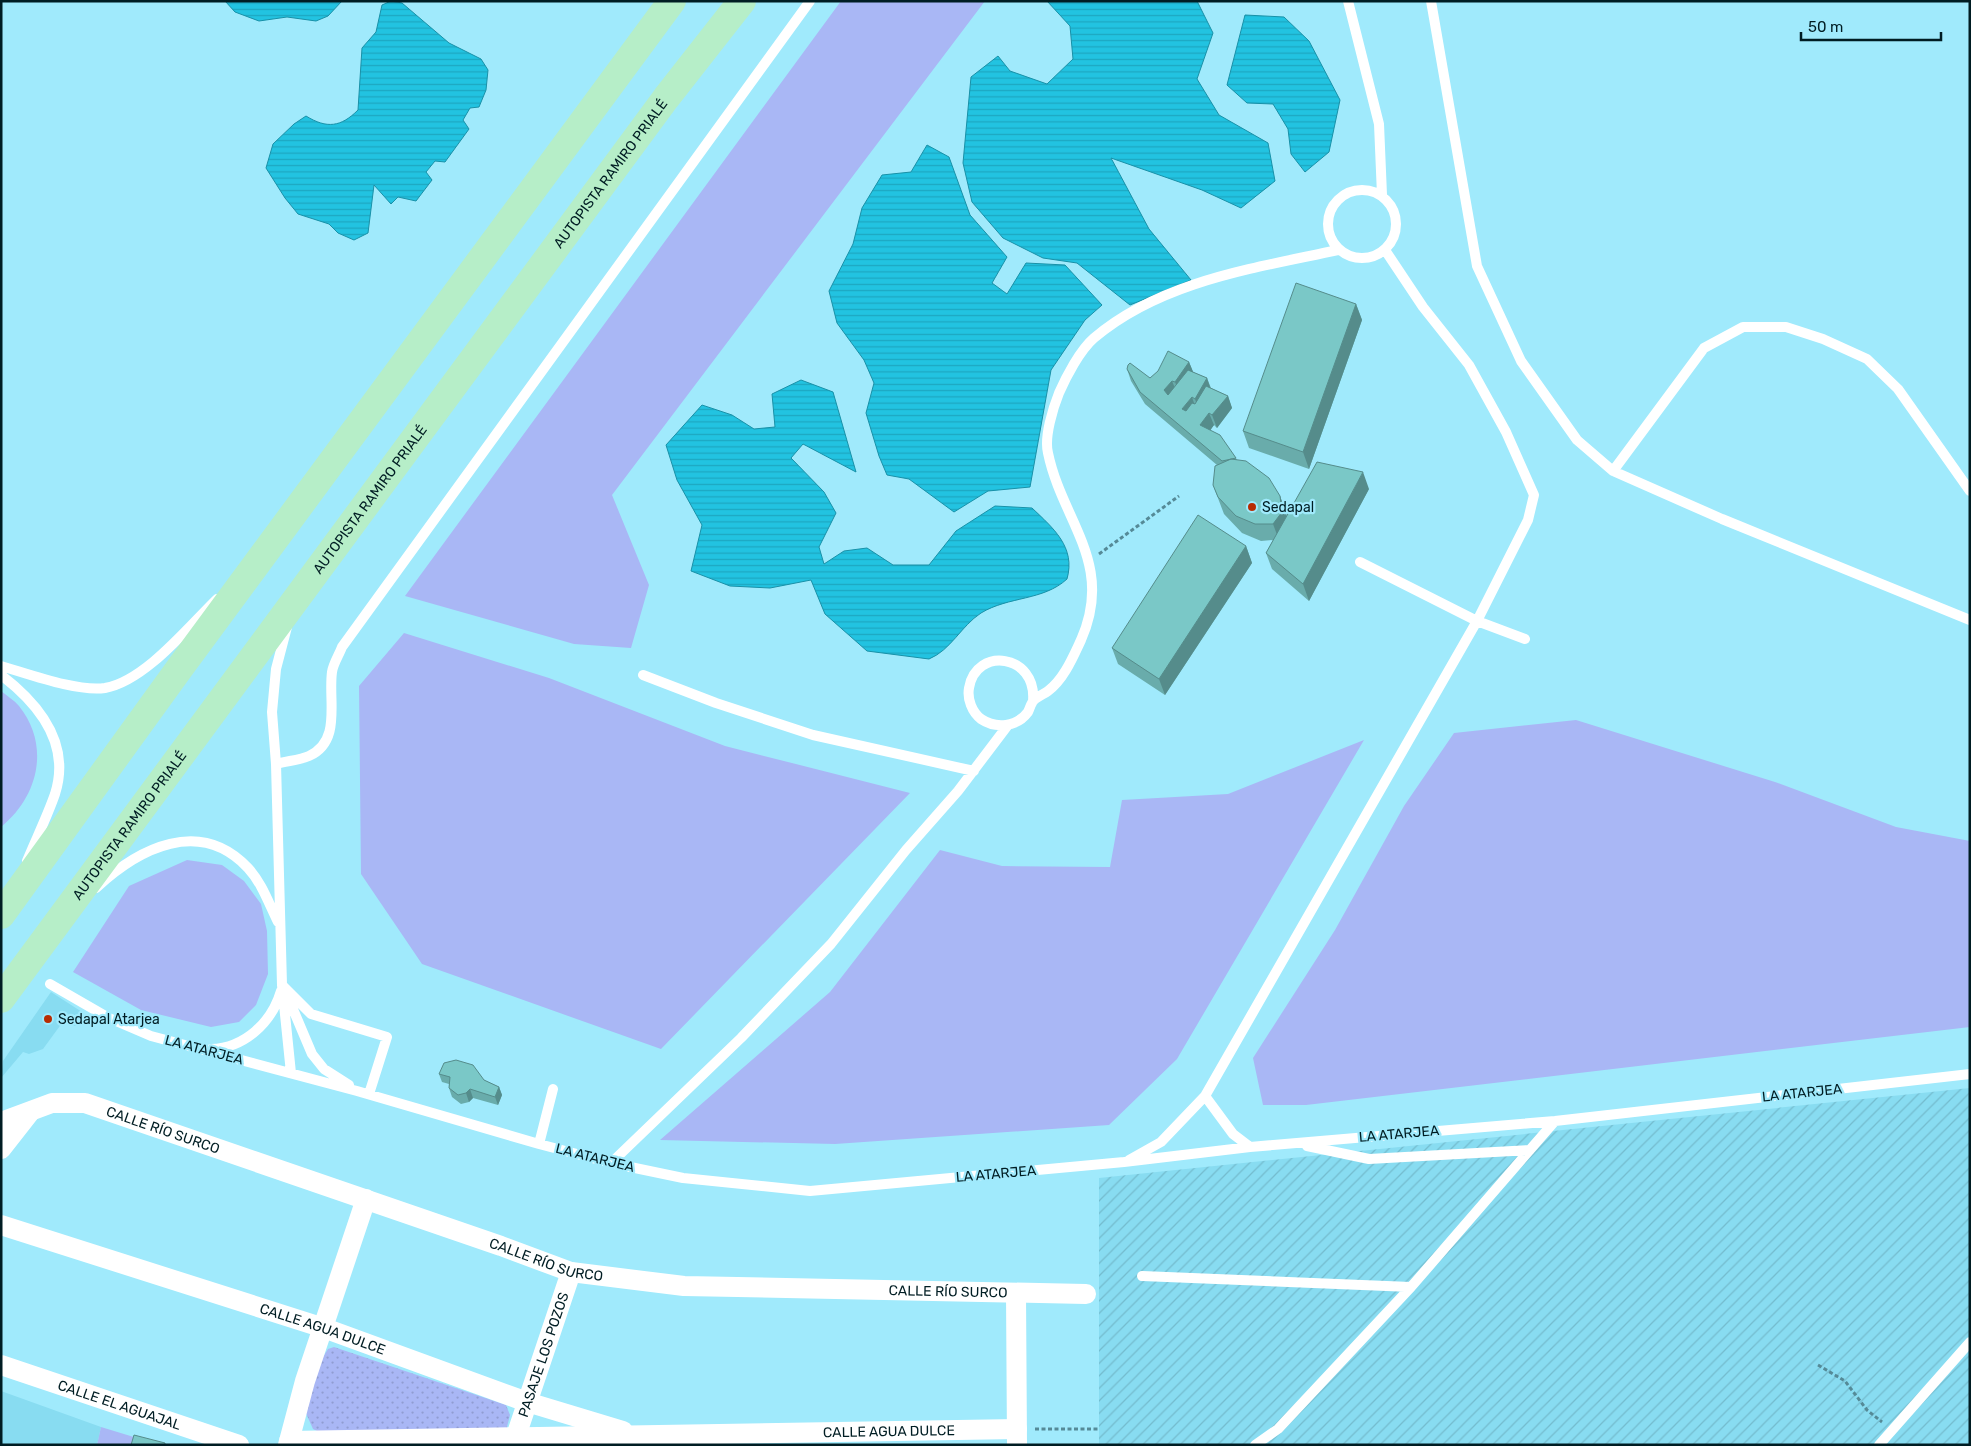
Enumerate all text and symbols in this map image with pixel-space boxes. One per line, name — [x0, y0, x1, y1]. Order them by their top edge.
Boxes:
scale bar — [1801, 10, 1941, 42]
text: 50 m — [1808, 18, 1843, 36]
street label: AUTOPISTA RAMIRO PRIALÉ — [550, 95, 671, 251]
street label: AUTOPISTA RAMIRO PRIALÉ — [309, 421, 430, 577]
place label: Sedapal — [1262, 499, 1314, 516]
marker: Sedapal — [1246, 501, 1258, 513]
street label: AUTOPISTA RAMIRO PRIALÉ — [69, 747, 190, 903]
place label: Sedapal Atarjea — [58, 1011, 160, 1028]
marker: Sedapal Atarjea — [42, 1013, 54, 1025]
street label: LA ATARJEA — [163, 1031, 246, 1069]
street label: LA ATARJEA — [1761, 1080, 1844, 1106]
street label: CALLE RÍO SURCO — [104, 1102, 222, 1157]
street label: LA ATARJEA — [1358, 1122, 1441, 1146]
street label: LA ATARJEA — [554, 1140, 637, 1176]
street label: LA ATARJEA — [955, 1162, 1038, 1186]
street label: CALLE RÍO SURCO — [487, 1234, 604, 1284]
street label: CALLE RÍO SURCO — [889, 1282, 1008, 1301]
street label: PASAJE LOS POZOS — [514, 1290, 572, 1419]
street label: CALLE AGUA DULCE — [258, 1300, 388, 1358]
street label: CALLE EL AGUAJAL — [56, 1376, 183, 1433]
street label: CALLE AGUA DULCE — [823, 1422, 955, 1441]

